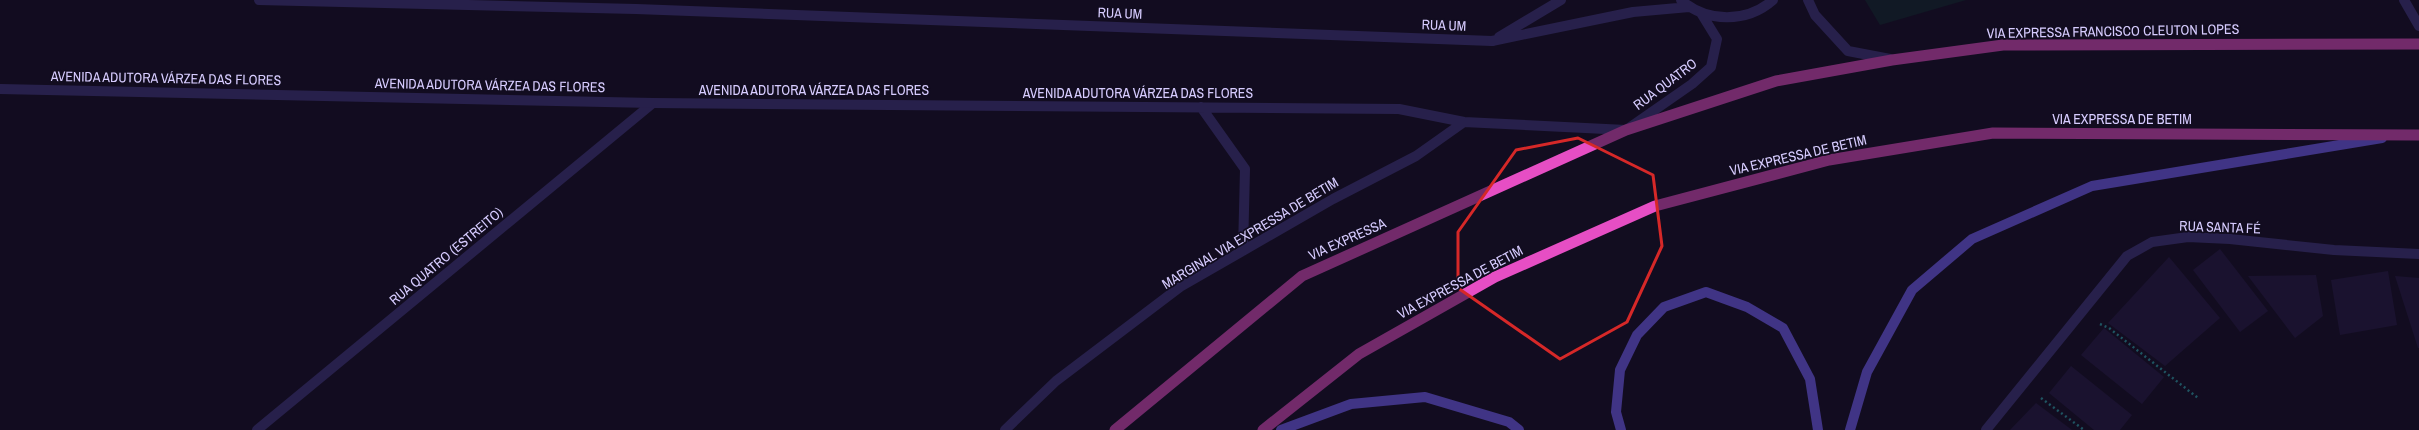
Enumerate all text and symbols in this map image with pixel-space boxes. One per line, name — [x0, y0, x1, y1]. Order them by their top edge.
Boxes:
street label: RUA UM — [1097, 3, 1143, 23]
street label: RUA UM — [1421, 15, 1467, 35]
street label: VIA EXPRESSA FRANCISCO CLEUTON LOPES — [1987, 20, 2240, 42]
street label: RUA QUATRO — [1630, 54, 1700, 114]
street label: AVENIDA ADUTORA VÁRZEA DAS FLORES — [50, 67, 282, 89]
street label: AVENIDA ADUTORA VÁRZEA DAS FLORES — [374, 74, 606, 96]
street label: AVENIDA ADUTORA VÁRZEA DAS FLORES — [698, 81, 930, 99]
street label: AVENIDA ADUTORA VÁRZEA DAS FLORES — [1022, 84, 1254, 102]
street label: VIA EXPRESSA DE BETIM — [2052, 110, 2192, 128]
street label: VIA EXPRESSA DE BETIM — [1728, 131, 1868, 179]
street label: MARGINAL VIA EXPRESSA DE BETIM — [1159, 173, 1341, 293]
street label: RUA QUATRO (ESTREITO) — [385, 203, 507, 309]
street label: VIA EXPRESSA — [1305, 214, 1389, 264]
street label: RUA SANTA FÉ — [2179, 217, 2261, 237]
street label: VIA EXPRESSA DE BETIM — [1394, 241, 1526, 323]

